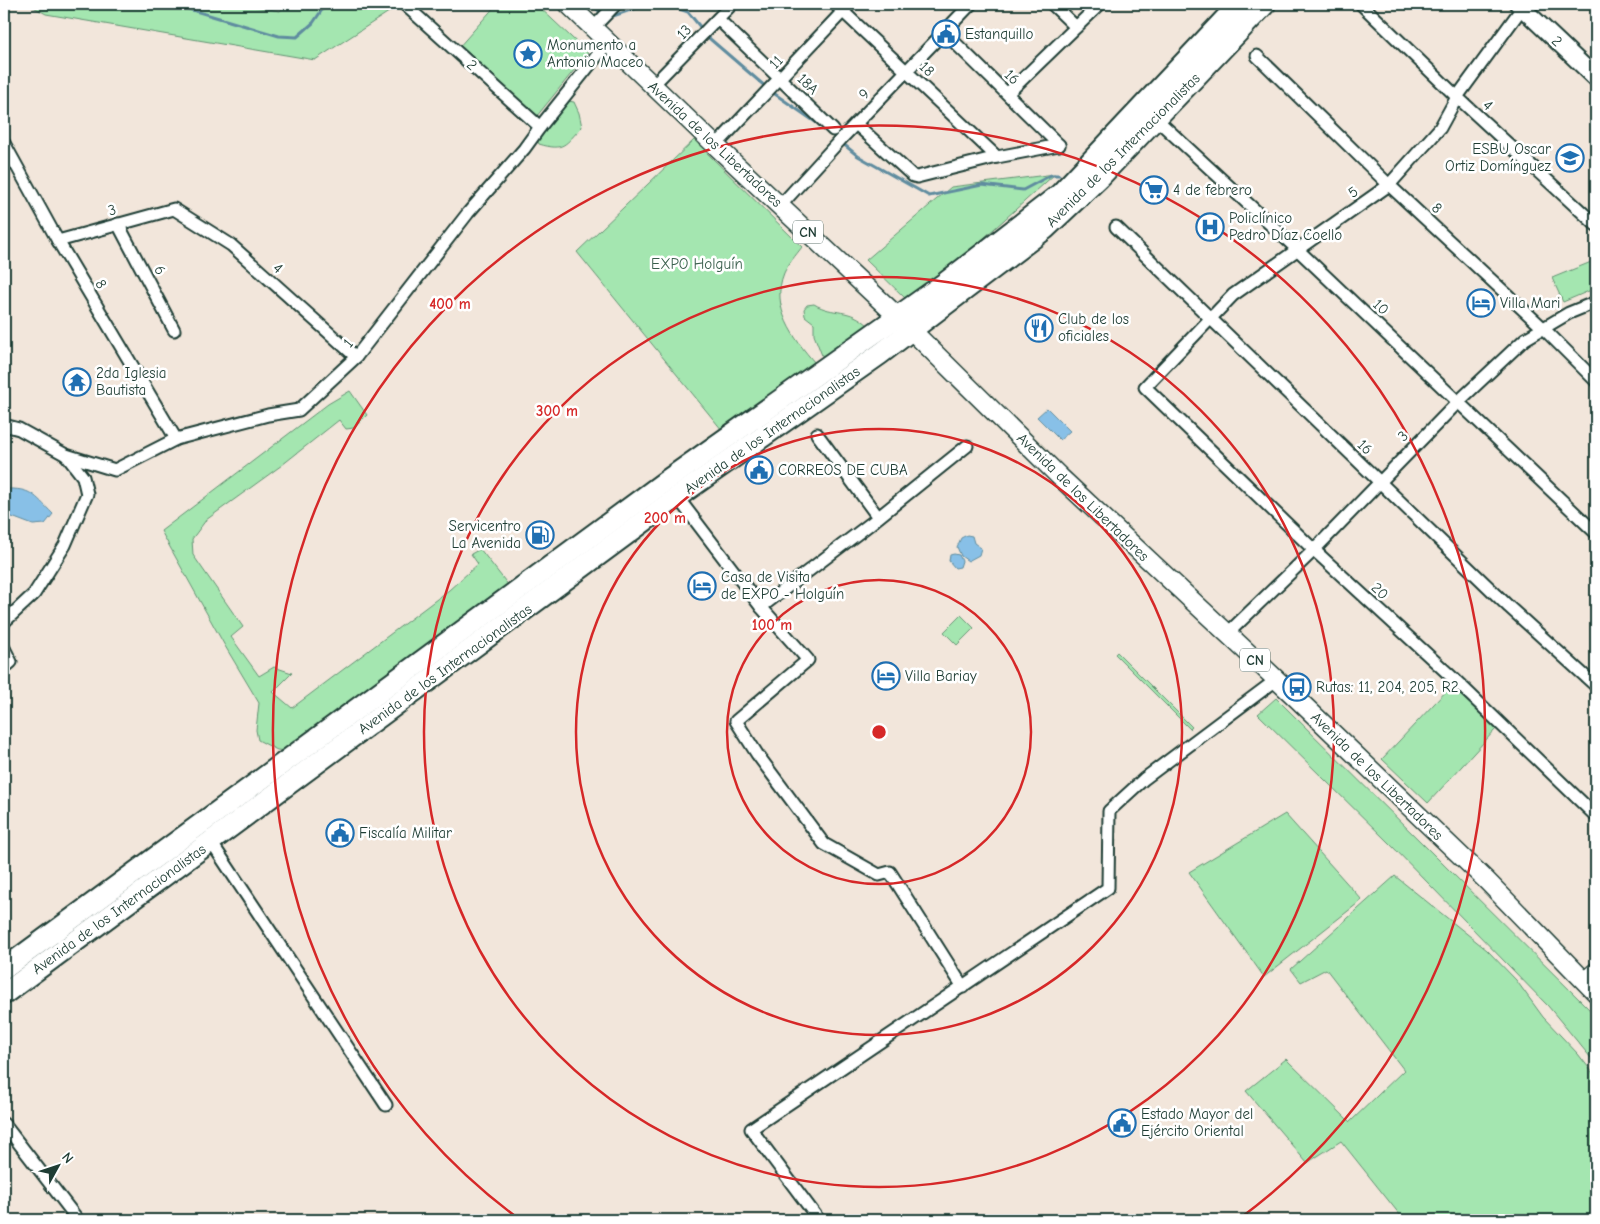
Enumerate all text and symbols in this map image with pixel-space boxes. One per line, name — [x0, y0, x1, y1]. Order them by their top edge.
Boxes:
public building icon: Estanquillo — [931, 19, 961, 49]
street label: 13 — [673, 21, 695, 43]
place label: Estanquillo — [965, 25, 1034, 43]
street label: 2 — [1548, 32, 1566, 50]
place label: Monumento a Antonio Maceo — [547, 36, 644, 71]
place icon: Monumento a Antonio Maceo — [513, 39, 543, 69]
street label: 11 — [765, 51, 787, 72]
street label: 2 — [463, 56, 481, 74]
street label: 18 — [916, 58, 938, 80]
street label: 16 — [1001, 66, 1023, 88]
street label: Avenida de los Internacionalistas — [1042, 69, 1204, 231]
street label: 18A — [794, 70, 823, 98]
street label: Avenida de los Libertadores — [644, 77, 786, 211]
street label: 9 — [855, 85, 873, 103]
street label: 4 — [1479, 96, 1497, 114]
place label: ESBU Oscar Ortiz Domínguez — [1445, 140, 1551, 175]
school or university icon: ESBU Oscar Ortiz Domínguez — [1555, 143, 1585, 173]
supermarket icon: 4 de febrero — [1139, 175, 1169, 205]
place label: 4 de febrero — [1173, 181, 1252, 199]
street label: 5 — [1344, 182, 1362, 202]
street label: 8 — [1428, 199, 1446, 217]
street label: 3 — [106, 200, 118, 220]
place label: Policlínico Pedro Díaz Coello — [1229, 209, 1342, 244]
hospital icon: Policlínico Pedro Díaz Coello — [1195, 212, 1225, 242]
road number: CN — [793, 220, 823, 243]
park label: EXPO Holguín — [651, 255, 743, 273]
street label: 4 — [269, 259, 287, 277]
street label: 6 — [150, 262, 170, 278]
street label: 8 — [91, 276, 111, 292]
hotel icon: Villa Mari — [1466, 288, 1496, 318]
place label: Villa Mari — [1500, 294, 1560, 312]
text: 400 m — [429, 295, 471, 313]
street label: 10 — [1369, 295, 1393, 319]
place label: Club de los oficiales — [1058, 310, 1129, 345]
restaurant icon: Club de los oficiales — [1024, 313, 1054, 343]
street label: 1 — [339, 335, 357, 351]
street label: Avenida de los Internacionalistas — [681, 362, 863, 498]
place label: 2da Iglesia Bautista — [96, 364, 167, 399]
temple icon: 2da Iglesia Bautista — [62, 367, 92, 397]
text: 300 m — [536, 402, 578, 420]
street label: 3 — [1394, 427, 1412, 445]
street label: Avenida de los Libertadores — [1013, 429, 1153, 565]
street label: 16 — [1354, 436, 1376, 458]
public building icon: CORREOS DE CUBA — [744, 455, 774, 485]
place label: CORREOS DE CUBA — [778, 461, 908, 479]
text: 200 m — [644, 509, 686, 527]
place label: Servicentro La Avenida — [449, 517, 521, 552]
fuel station icon: Servicentro La Avenida — [525, 520, 555, 550]
place label: Casa de Visita de EXPO - Holguín — [721, 568, 844, 603]
hotel icon: Casa de Visita de EXPO - Holguín — [687, 571, 717, 601]
street label: 20 — [1368, 579, 1392, 603]
street label: Avenida de los Internacionalistas — [355, 600, 535, 738]
text: 100 m — [752, 616, 792, 634]
road number: CN — [1240, 648, 1270, 672]
hotel icon: Villa Bariay — [871, 661, 901, 691]
place label: Villa Bariay — [905, 667, 977, 685]
bus stop icon: Rutas: 11, 204, 205, R2 — [1282, 672, 1312, 702]
place label: Rutas: 11, 204, 205, R2 — [1316, 678, 1459, 696]
street label: Avenida de los Libertadores — [1307, 708, 1447, 844]
centre of rings — [870, 723, 888, 741]
public building icon: Fiscalía Militar — [325, 818, 355, 848]
place label: Fiscalía Militar — [359, 824, 452, 842]
street label: Avenida de los Internacionalistas — [29, 840, 209, 978]
place label: Estado Mayor del Ejército Oriental — [1141, 1105, 1253, 1140]
public building icon: Estado Mayor del Ejército Oriental — [1107, 1108, 1137, 1138]
north arrow — [32, 1142, 82, 1192]
text: N — [58, 1149, 77, 1167]

